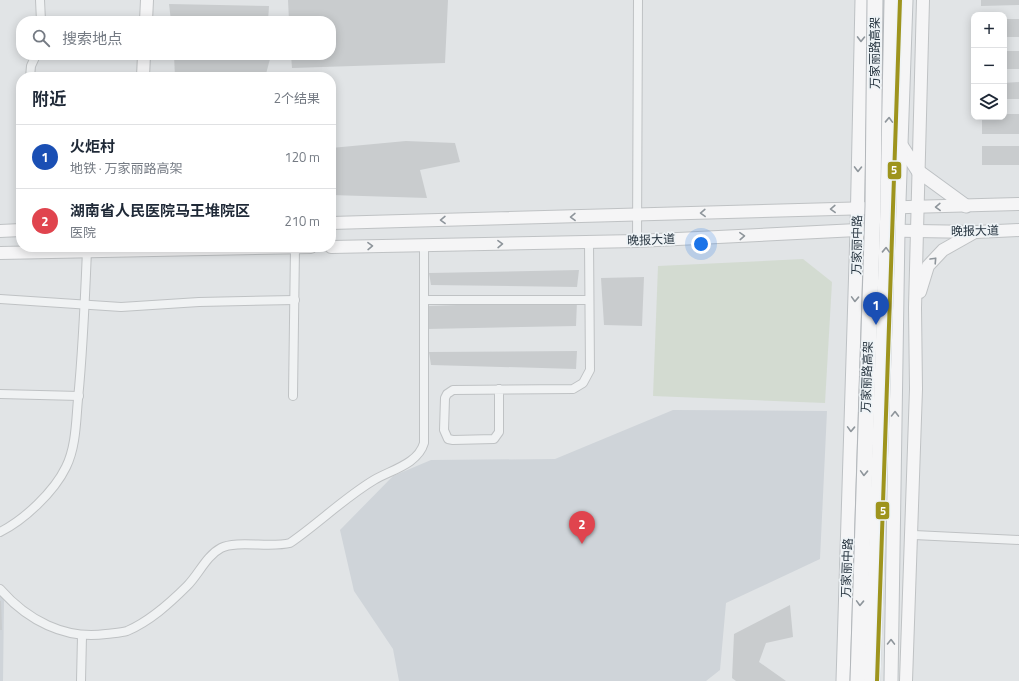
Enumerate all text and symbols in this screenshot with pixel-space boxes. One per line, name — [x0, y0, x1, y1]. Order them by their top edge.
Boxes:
map controls — [971, 12, 1007, 120]
button: + — [971, 12, 1007, 48]
search box — [16, 16, 336, 60]
street label: 万家丽路高架 — [865, 17, 884, 89]
icon: search — [30, 27, 52, 49]
text: 搜索地点 — [62, 27, 122, 50]
one-way arrow — [857, 36, 865, 42]
button: − — [971, 48, 1007, 84]
button: layers — [971, 84, 1007, 120]
text: 附近 — [32, 86, 66, 112]
text: 2个结果 — [274, 88, 320, 108]
one-way arrow — [884, 117, 893, 123]
text: 火炬村 — [70, 135, 115, 158]
text: 1 — [41, 147, 49, 167]
text: 120 m — [284, 147, 320, 167]
text: 地铁 · 万家丽路高架 — [70, 158, 183, 178]
line badge: 5 — [887, 161, 902, 180]
text: 5 — [891, 162, 897, 178]
one-way arrow — [854, 166, 863, 172]
text: 湖南省人民医院马王堆院区 — [70, 199, 250, 222]
one-way arrow — [935, 202, 941, 211]
one-way arrow — [830, 204, 836, 213]
one-way arrow — [700, 209, 706, 218]
text: 2 — [41, 211, 49, 231]
text: 210 m — [284, 211, 320, 231]
one-way arrow — [570, 213, 576, 221]
street label: 万家丽中路 — [846, 215, 867, 275]
one-way arrow — [440, 216, 446, 225]
street label: 晚报大道 — [951, 221, 999, 240]
text: 医院 — [70, 222, 96, 242]
street label: 晚报大道 — [627, 229, 675, 250]
one-way arrow — [739, 232, 745, 240]
your location — [691, 234, 711, 254]
one-way arrow — [497, 240, 503, 248]
one-way arrow — [367, 242, 373, 250]
one-way arrow — [881, 247, 890, 253]
one-way arrow — [929, 257, 936, 264]
pin: 1 — [863, 292, 889, 325]
one-way arrow — [851, 296, 859, 302]
street label: 万家丽路高架 — [856, 341, 877, 413]
one-way arrow — [891, 411, 899, 417]
one-way arrow — [847, 426, 855, 432]
one-way arrow — [860, 470, 868, 476]
line badge: 5 — [875, 501, 890, 520]
text: 5 — [880, 503, 886, 519]
pin: 2 — [569, 511, 595, 544]
street label: 万家丽中路 — [836, 538, 857, 598]
one-way arrow — [856, 600, 864, 606]
one-way arrow — [887, 639, 896, 645]

